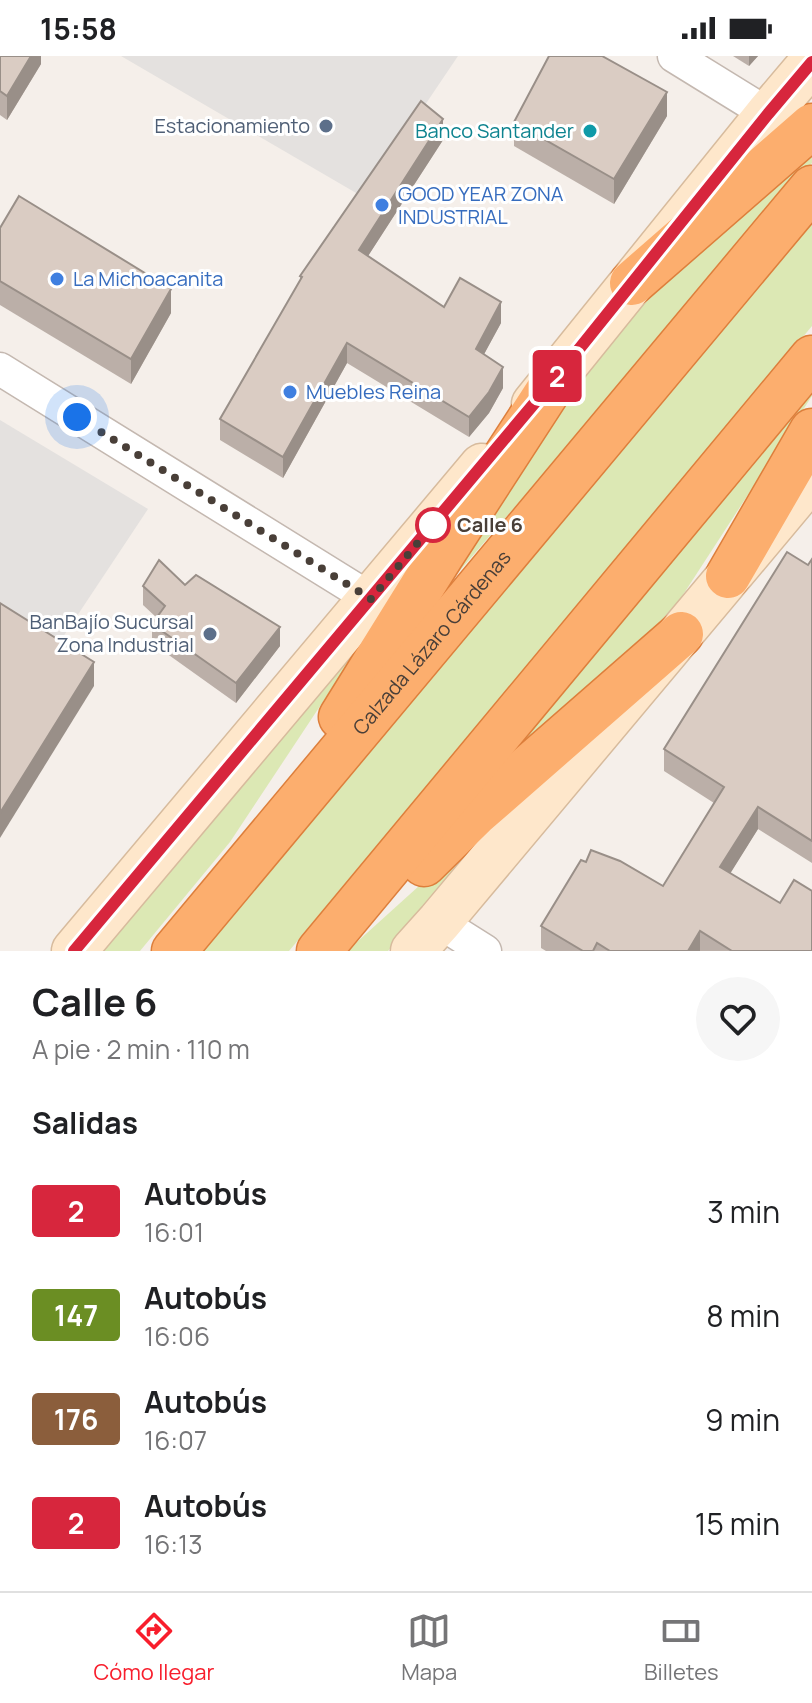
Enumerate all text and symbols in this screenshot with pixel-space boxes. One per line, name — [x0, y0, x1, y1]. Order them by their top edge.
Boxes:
text: 15:58 — [40, 8, 117, 49]
place label: Estacionamiento — [154, 112, 310, 139]
marker: Estacionamiento — [317, 117, 335, 135]
place label: Banco Santander — [415, 117, 574, 144]
marker: Banco Santander — [581, 122, 599, 140]
place label: GOOD YEAR ZONA INDUSTRIAL — [398, 180, 564, 230]
marker: GOOD YEAR ZONA INDUSTRIAL — [373, 196, 391, 214]
place label: La Michoacanita — [73, 265, 223, 292]
marker: La Michoacanita — [48, 270, 66, 288]
line badge: 2 — [531, 350, 583, 402]
text: 2 — [549, 357, 565, 395]
place label: Muebles Reina — [306, 378, 441, 405]
marker: Muebles Reina — [281, 383, 299, 401]
your location — [57, 397, 97, 437]
marker: Calle 6 — [416, 508, 450, 542]
place label: Calle 6 — [457, 511, 523, 538]
street label: Calzada Lázaro Cárdenas — [346, 544, 516, 740]
place label: BanBajío Sucursal Zona Industrial — [30, 608, 194, 658]
marker: BanBajío Sucursal Zona Industrial — [201, 625, 219, 643]
text: Calle 6 — [32, 975, 157, 1027]
button: heart — [696, 977, 780, 1061]
text: A pie · 2 min · 110 m — [32, 1031, 250, 1067]
text: Salidas — [32, 1102, 138, 1143]
text: Autobús — [144, 1173, 267, 1214]
text: 3 min — [707, 1191, 780, 1232]
text: 2 — [68, 1192, 84, 1230]
text: 16:01 — [144, 1214, 204, 1250]
text: Autobús — [144, 1277, 267, 1318]
text: 8 min — [706, 1295, 780, 1336]
text: 147 — [54, 1296, 98, 1334]
text: 16:06 — [144, 1318, 210, 1354]
text: Autobús — [144, 1381, 267, 1422]
text: 9 min — [705, 1399, 780, 1440]
text: 176 — [54, 1400, 98, 1438]
text: 16:07 — [144, 1422, 207, 1458]
text: Autobús — [144, 1485, 267, 1526]
text: 15 min — [695, 1503, 780, 1544]
text: 2 — [68, 1504, 84, 1542]
text: 16:13 — [144, 1526, 203, 1562]
tab: Cómo llegar — [93, 1609, 214, 1687]
tab: Mapa — [401, 1609, 457, 1687]
tab: Billetes — [644, 1609, 719, 1687]

